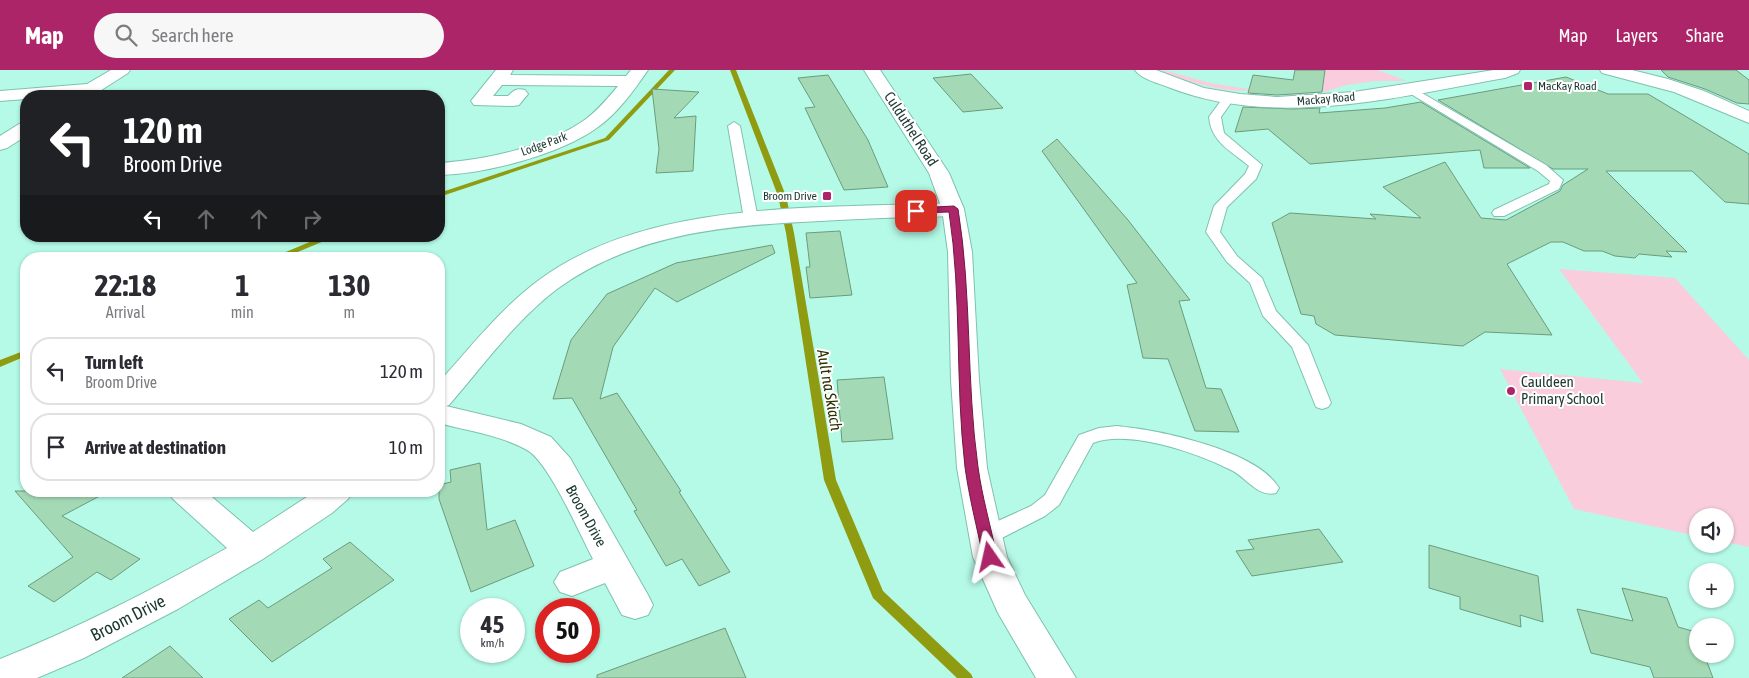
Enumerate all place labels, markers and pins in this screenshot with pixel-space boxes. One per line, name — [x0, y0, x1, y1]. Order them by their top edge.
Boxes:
place label: MacKay Road — [1538, 79, 1597, 93]
marker: MacKay Road — [1522, 80, 1534, 92]
place label: Broom Drive — [763, 189, 817, 203]
marker: Broom Drive — [821, 190, 833, 202]
pin — [895, 190, 937, 232]
place label: Cauldeen Primary School — [1521, 373, 1604, 407]
marker: Cauldeen Primary School — [1505, 385, 1517, 397]

